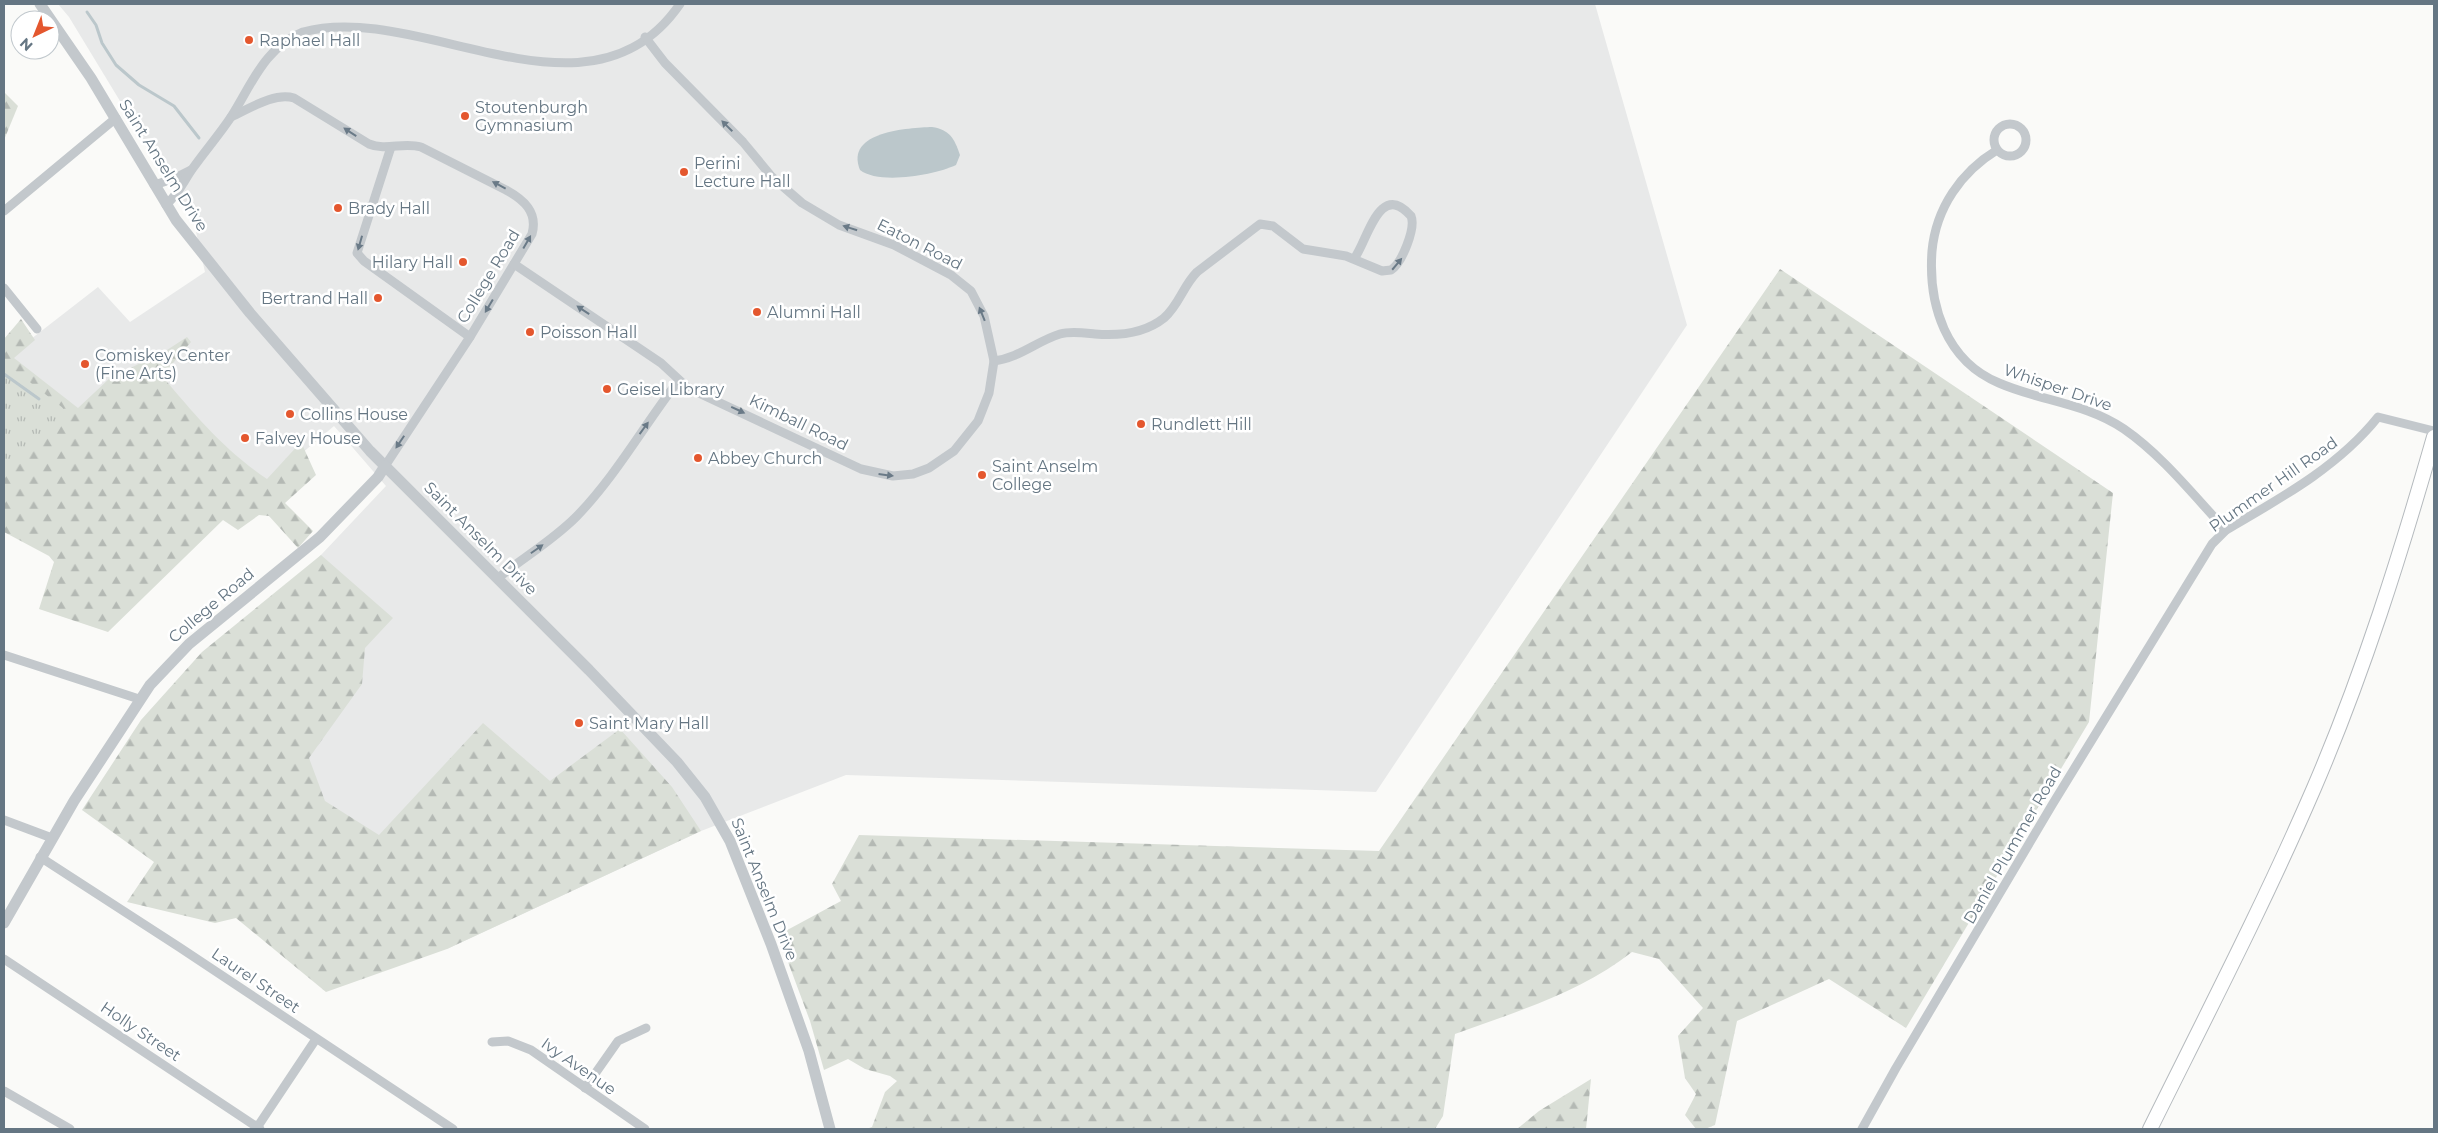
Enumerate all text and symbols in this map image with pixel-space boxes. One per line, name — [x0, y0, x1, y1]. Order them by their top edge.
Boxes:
north arrow — [10, 10, 60, 60]
place label: Raphael Hall — [259, 31, 360, 50]
text: N — [16, 34, 36, 55]
marker: Raphael Hall — [243, 34, 255, 46]
street label: Saint Anselm Drive — [115, 96, 212, 235]
place label: Stoutenburgh Gymnasium — [475, 98, 588, 135]
marker: Stoutenburgh Gymnasium — [459, 110, 471, 122]
one-way arrow — [721, 120, 733, 132]
one-way arrow — [343, 127, 356, 137]
place label: Perini Lecture Hall — [694, 154, 790, 191]
marker: Perini Lecture Hall — [678, 166, 690, 178]
one-way arrow — [492, 181, 505, 190]
place label: Brady Hall — [348, 199, 430, 218]
marker: Brady Hall — [332, 202, 344, 214]
street label: Eaton Road — [874, 215, 966, 274]
one-way arrow — [843, 224, 858, 232]
street label: College Road — [453, 226, 524, 327]
one-way arrow — [523, 235, 532, 248]
one-way arrow — [355, 236, 363, 251]
place label: Hilary Hall — [372, 253, 453, 272]
marker: Hilary Hall — [457, 256, 469, 268]
one-way arrow — [1391, 257, 1402, 270]
place label: Bertrand Hall — [261, 289, 368, 308]
marker: Bertrand Hall — [372, 292, 384, 304]
one-way arrow — [484, 299, 493, 312]
place label: Alumni Hall — [767, 303, 861, 322]
one-way arrow — [577, 306, 590, 315]
marker: Alumni Hall — [751, 306, 763, 318]
one-way arrow — [978, 307, 986, 321]
place label: Poisson Hall — [540, 323, 637, 342]
marker: Poisson Hall — [524, 326, 536, 338]
place label: Comiskey Center (Fine Arts) — [95, 346, 231, 383]
marker: Comiskey Center (Fine Arts) — [79, 358, 91, 370]
street label: Whisper Drive — [2001, 360, 2115, 415]
place label: Geisel Library — [617, 380, 724, 399]
marker: Geisel Library — [601, 383, 613, 395]
street label: Kimball Road — [746, 390, 851, 455]
place label: Collins House — [300, 405, 408, 424]
one-way arrow — [731, 406, 745, 414]
marker: Collins House — [284, 408, 296, 420]
place label: Rundlett Hill — [1151, 415, 1252, 434]
marker: Rundlett Hill — [1135, 418, 1147, 430]
one-way arrow — [639, 421, 649, 435]
place label: Falvey House — [255, 429, 361, 448]
marker: Falvey House — [239, 432, 251, 444]
street label: Plummer Hill Road — [2205, 433, 2341, 536]
one-way arrow — [395, 435, 405, 449]
place label: Abbey Church — [708, 449, 822, 468]
marker: Abbey Church — [692, 452, 704, 464]
place label: Saint Anselm College — [992, 457, 1098, 494]
marker: Saint Anselm College — [976, 469, 988, 481]
one-way arrow — [878, 471, 894, 479]
street label: Saint Anselm Drive — [420, 478, 541, 599]
one-way arrow — [531, 544, 544, 554]
street label: College Road — [165, 564, 258, 647]
place label: Saint Mary Hall — [589, 714, 709, 733]
marker: Saint Mary Hall — [573, 717, 585, 729]
street label: Daniel Plummer Road — [1960, 763, 2065, 927]
street label: Saint Anselm Drive — [727, 815, 802, 963]
street label: Laurel Street — [208, 944, 304, 1017]
street label: Holly Street — [97, 998, 185, 1066]
street label: Ivy Avenue — [538, 1034, 620, 1099]

